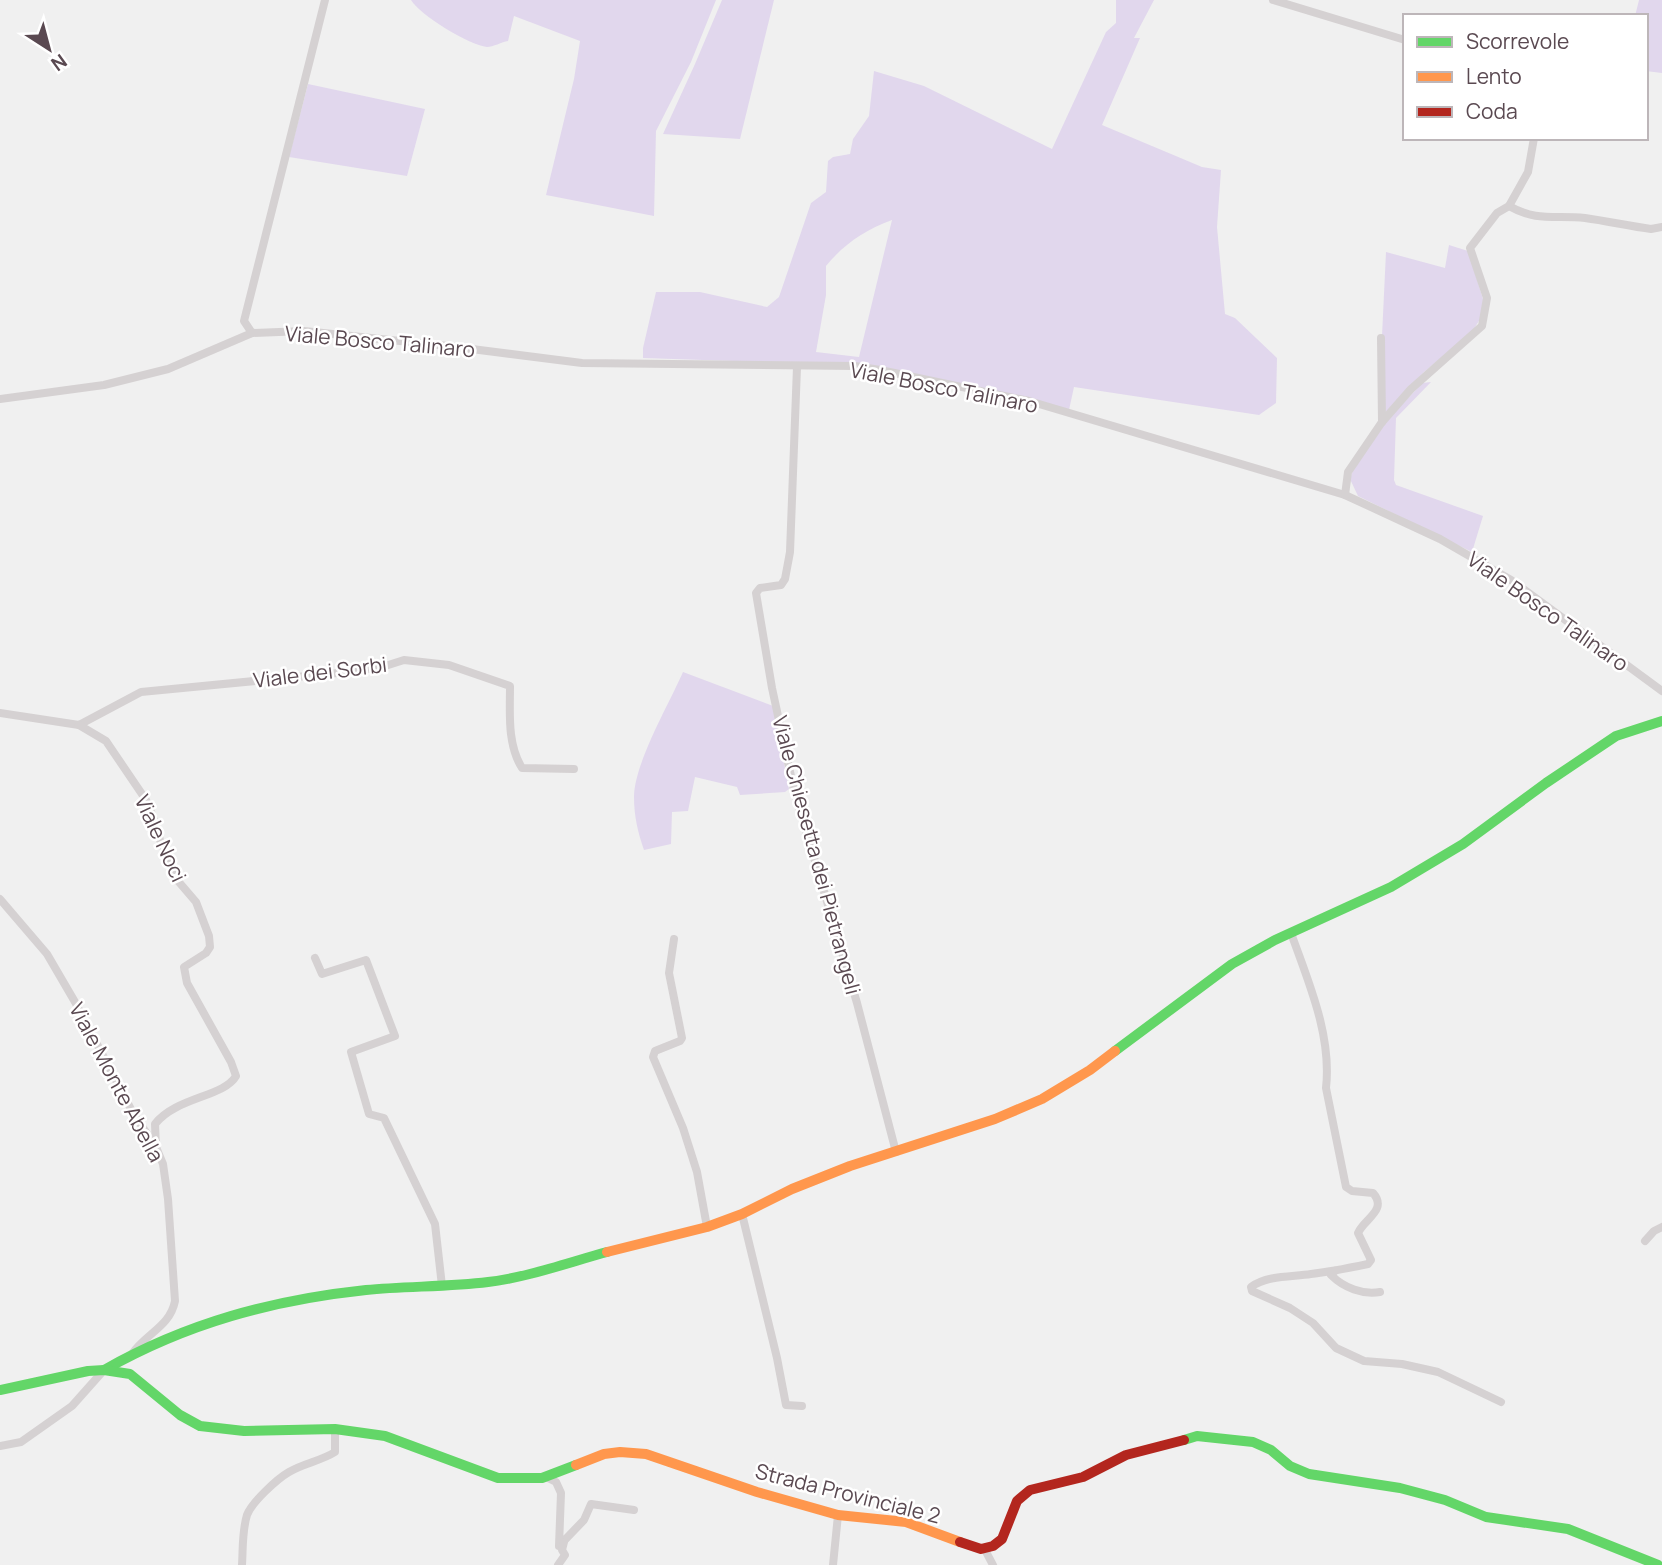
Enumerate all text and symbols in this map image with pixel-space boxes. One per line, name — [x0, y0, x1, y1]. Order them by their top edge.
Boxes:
north arrow — [14, 14, 84, 84]
legend — [1403, 14, 1648, 140]
text: Scorrevole — [1466, 27, 1569, 55]
text: N — [46, 48, 72, 77]
text: Lento — [1466, 62, 1522, 90]
text: Coda — [1466, 97, 1518, 125]
street label: Viale Bosco Talinaro — [284, 319, 476, 363]
street label: Viale Bosco Talinaro — [848, 355, 1040, 419]
street label: Viale Bosco Talinaro — [1462, 545, 1634, 677]
street label: Viale dei Sorbi — [252, 650, 388, 694]
street label: Viale Chiesetta dei Pietrangeli — [766, 713, 868, 997]
street label: Viale Noci — [129, 790, 193, 886]
street label: Viale Monte Abella — [63, 997, 171, 1167]
street label: Strada Provinciale 2 — [753, 1456, 943, 1530]

